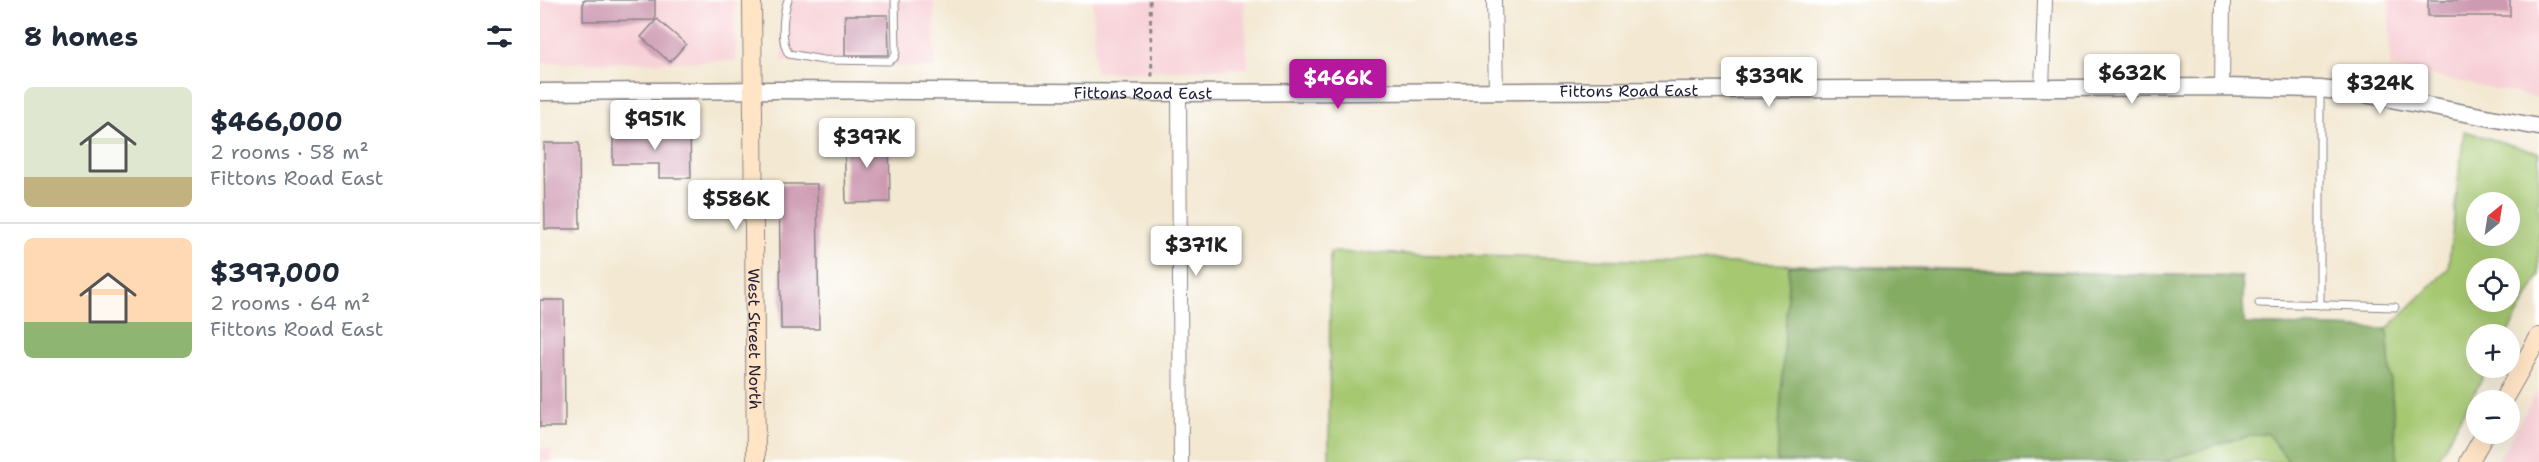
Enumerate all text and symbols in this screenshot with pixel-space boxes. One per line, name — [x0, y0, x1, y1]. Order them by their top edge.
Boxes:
text: 8 homes — [24, 19, 138, 54]
icon: filters — [483, 20, 516, 53]
pin: $632K — [2090, 54, 2174, 105]
pin: $339K — [1727, 57, 1811, 108]
pin: $466K — [1296, 59, 1380, 110]
text: $632K — [2098, 60, 2166, 86]
text: $339K — [1735, 63, 1803, 89]
pin: $324K — [2338, 64, 2422, 115]
text: $466K — [1303, 65, 1373, 91]
text: $324K — [2346, 70, 2414, 96]
street label: Fittons Road East — [1559, 80, 1699, 102]
street label: Fittons Road East — [1073, 82, 1213, 104]
pin: $951K — [613, 100, 697, 151]
text: $466,000 — [210, 104, 343, 139]
text: $951K — [624, 106, 686, 132]
icon: home — [72, 111, 144, 183]
pin: $397K — [825, 118, 909, 169]
text: $397K — [833, 124, 901, 150]
text: 2 rooms · 58 m² — [210, 139, 369, 165]
text: Fittons Road East — [210, 165, 384, 191]
pin: $586K — [694, 180, 778, 231]
text: $586K — [702, 186, 770, 212]
north arrow — [2466, 192, 2520, 246]
map controls — [2466, 192, 2520, 444]
pin: $371K — [1154, 226, 1238, 277]
text: $371K — [1165, 232, 1227, 258]
text: $397,000 — [210, 255, 340, 290]
button: locate — [2466, 258, 2520, 312]
icon: home — [72, 262, 144, 334]
street label: West Street North — [743, 268, 766, 410]
text: 2 rooms · 64 m² — [210, 290, 370, 316]
text: Fittons Road East — [210, 316, 384, 342]
button: + — [2466, 324, 2520, 378]
button: − — [2466, 390, 2520, 444]

